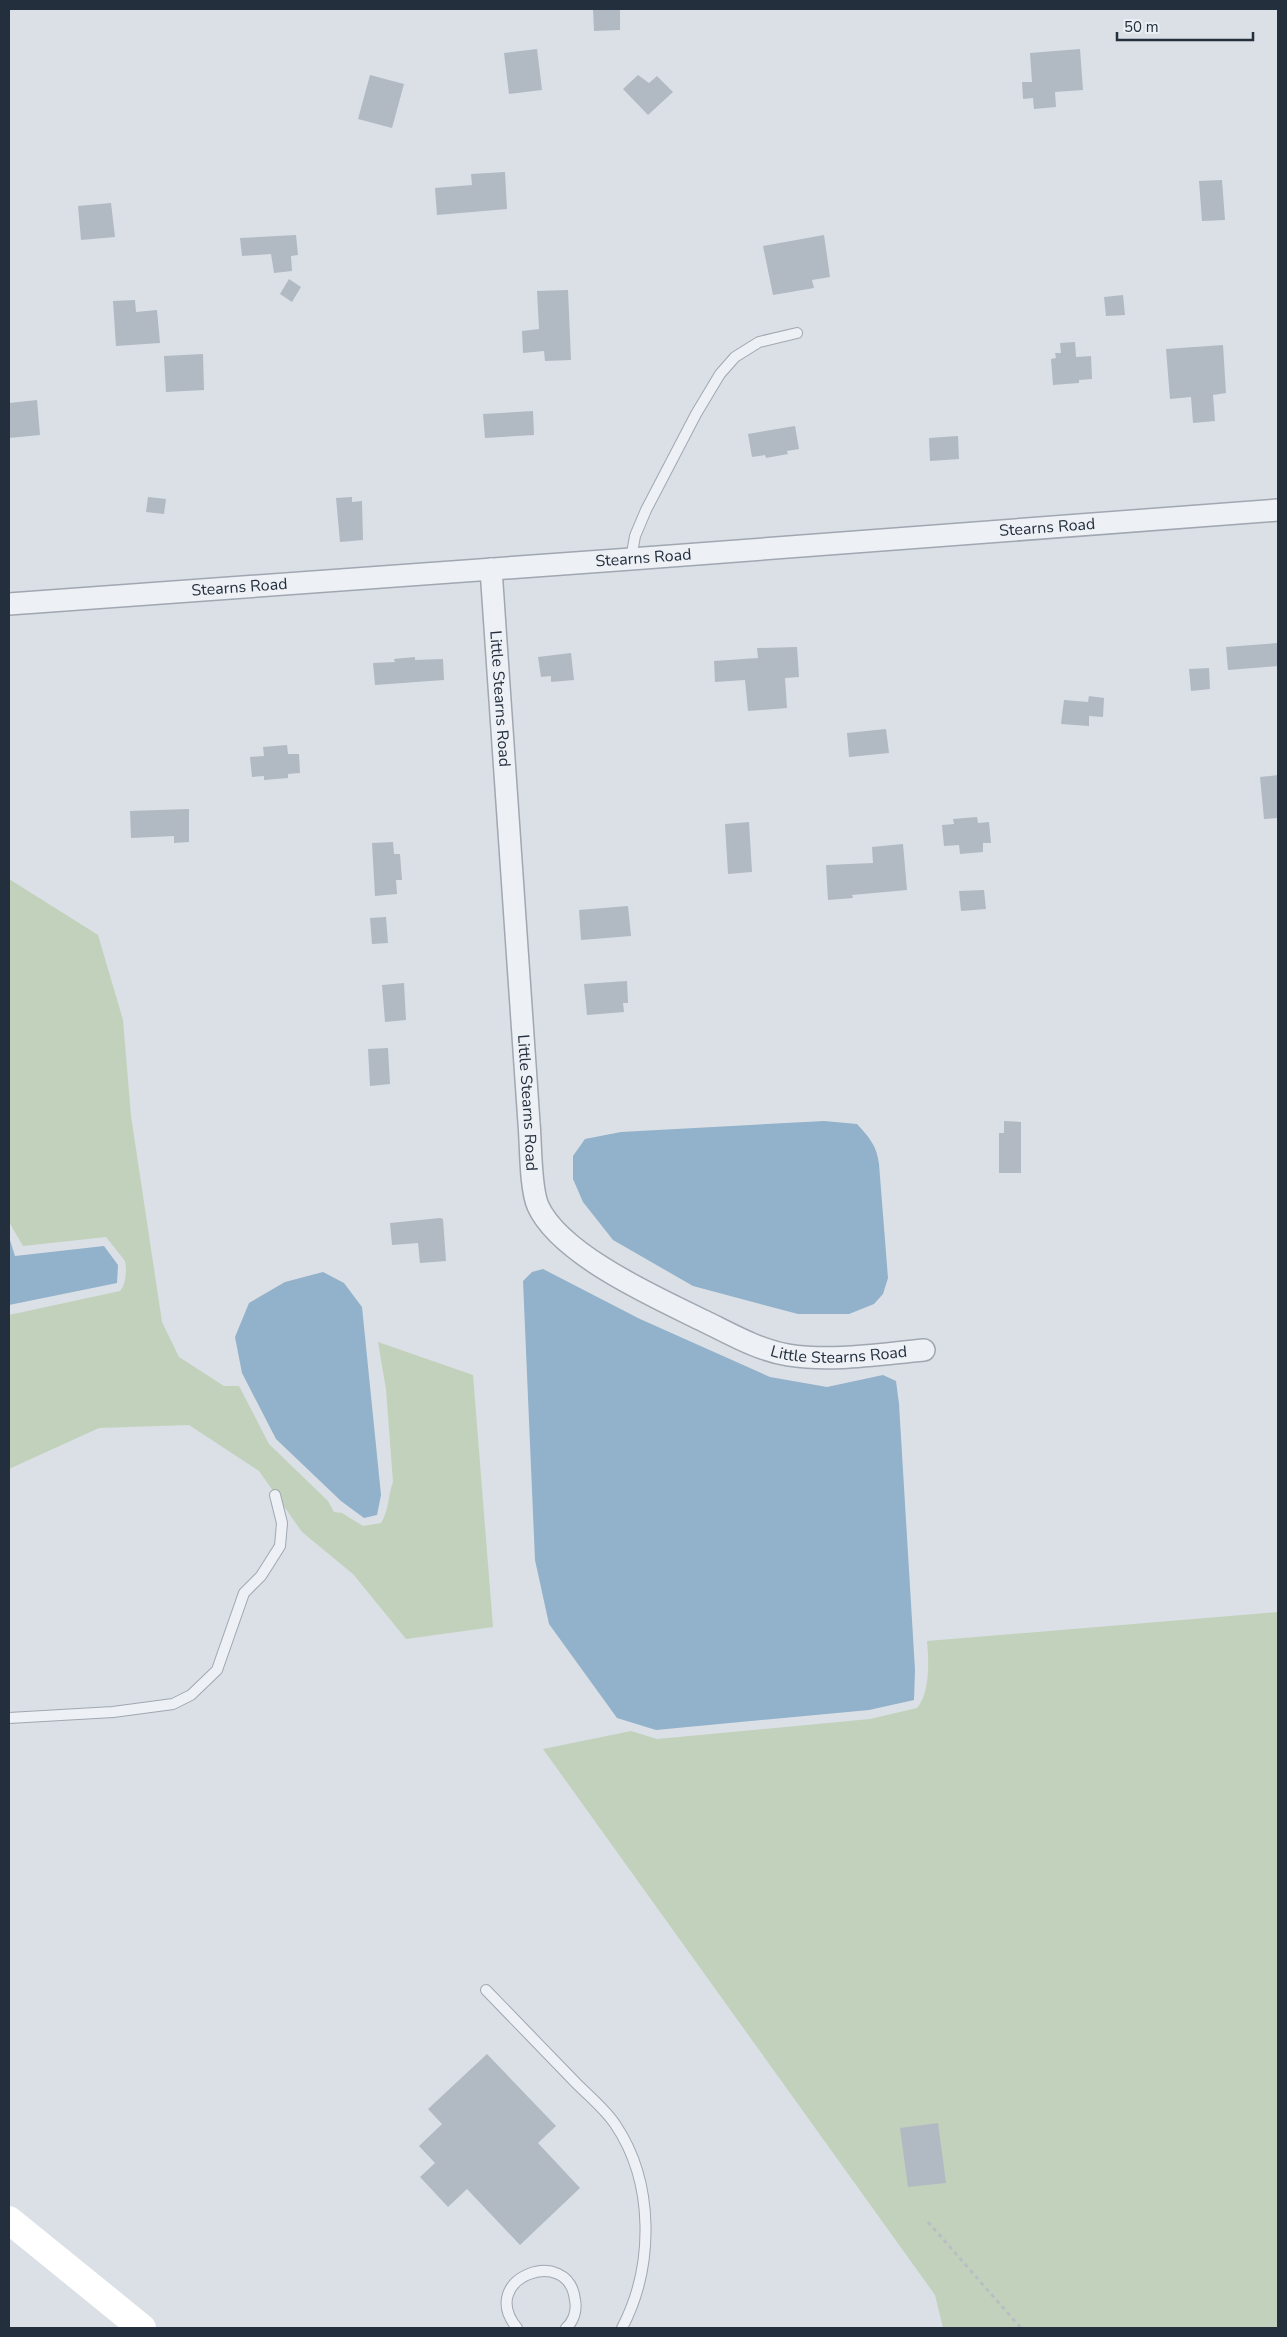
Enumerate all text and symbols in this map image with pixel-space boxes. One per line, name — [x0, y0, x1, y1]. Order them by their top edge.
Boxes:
scale bar — [1117, 10, 1253, 42]
text: 50 m — [1124, 17, 1159, 37]
street label: Stearns Road — [998, 513, 1096, 542]
street label: Stearns Road — [595, 543, 692, 573]
street label: Stearns Road — [191, 573, 288, 602]
street label: Little Stearns Road — [484, 630, 516, 768]
street label: Little Stearns Road — [512, 1034, 543, 1172]
street label: Little Stearns Road — [768, 1340, 908, 1369]

